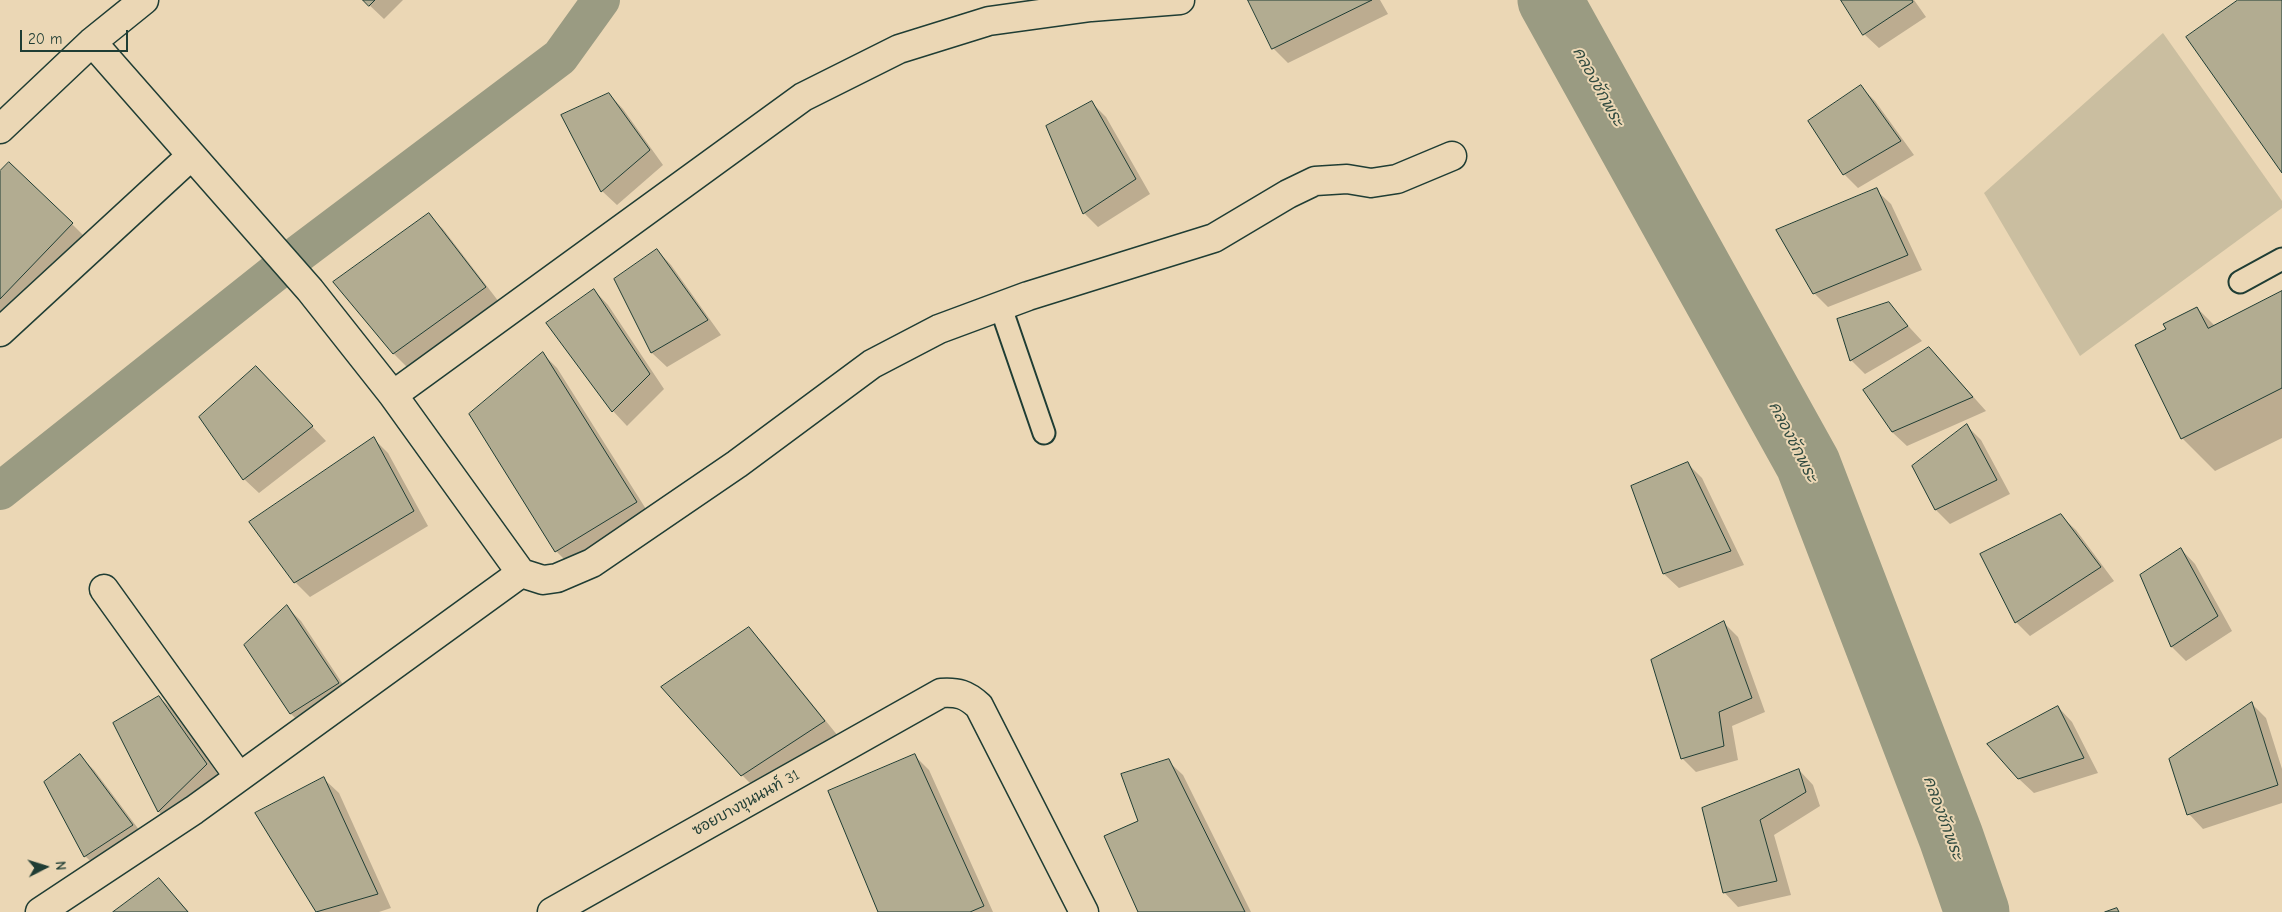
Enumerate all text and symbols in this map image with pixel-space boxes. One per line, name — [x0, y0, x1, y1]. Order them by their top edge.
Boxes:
scale bar — [22, 20, 130, 52]
text: 20 m — [28, 30, 62, 48]
water label: คลองชักพระ — [1568, 44, 1628, 130]
water label: คลองชักพระ — [1765, 399, 1821, 485]
street label: ซอยบางขุนนนท์ 31 — [689, 766, 803, 840]
water label: คลองชักพระ — [1919, 774, 1967, 862]
north arrow — [20, 842, 70, 892]
text: N — [52, 860, 69, 871]

